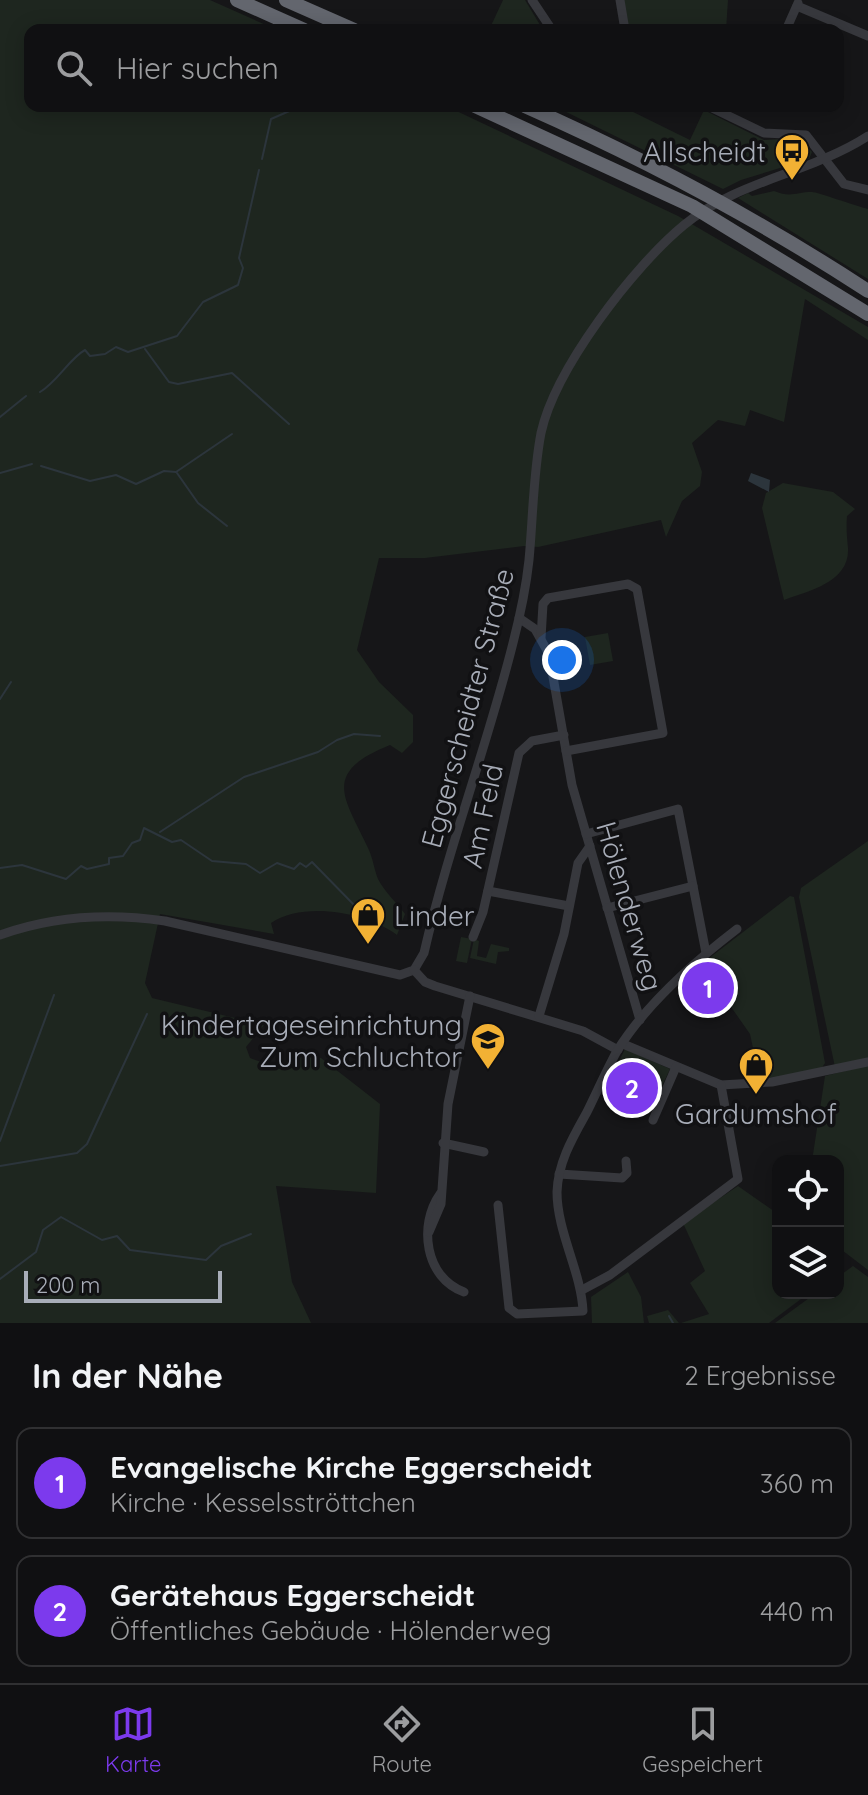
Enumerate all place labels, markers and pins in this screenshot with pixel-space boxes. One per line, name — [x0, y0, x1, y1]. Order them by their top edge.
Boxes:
bus stop icon: Allscheidt — [773, 132, 811, 182]
place label: Allscheidt — [643, 134, 766, 169]
shop icon: Linder — [349, 896, 387, 946]
place label: Linder — [394, 898, 475, 933]
pin: 1 — [682, 958, 734, 1018]
place label: Kindertageseinrichtung Zum Schluchtor — [161, 1007, 462, 1074]
school or university icon: Kindertageseinrichtung Zum Schluchtor — [469, 1021, 507, 1071]
shop icon: Gardumshof — [737, 1046, 775, 1096]
pin: 2 — [606, 1058, 658, 1118]
place label: Gardumshof — [675, 1096, 837, 1131]

